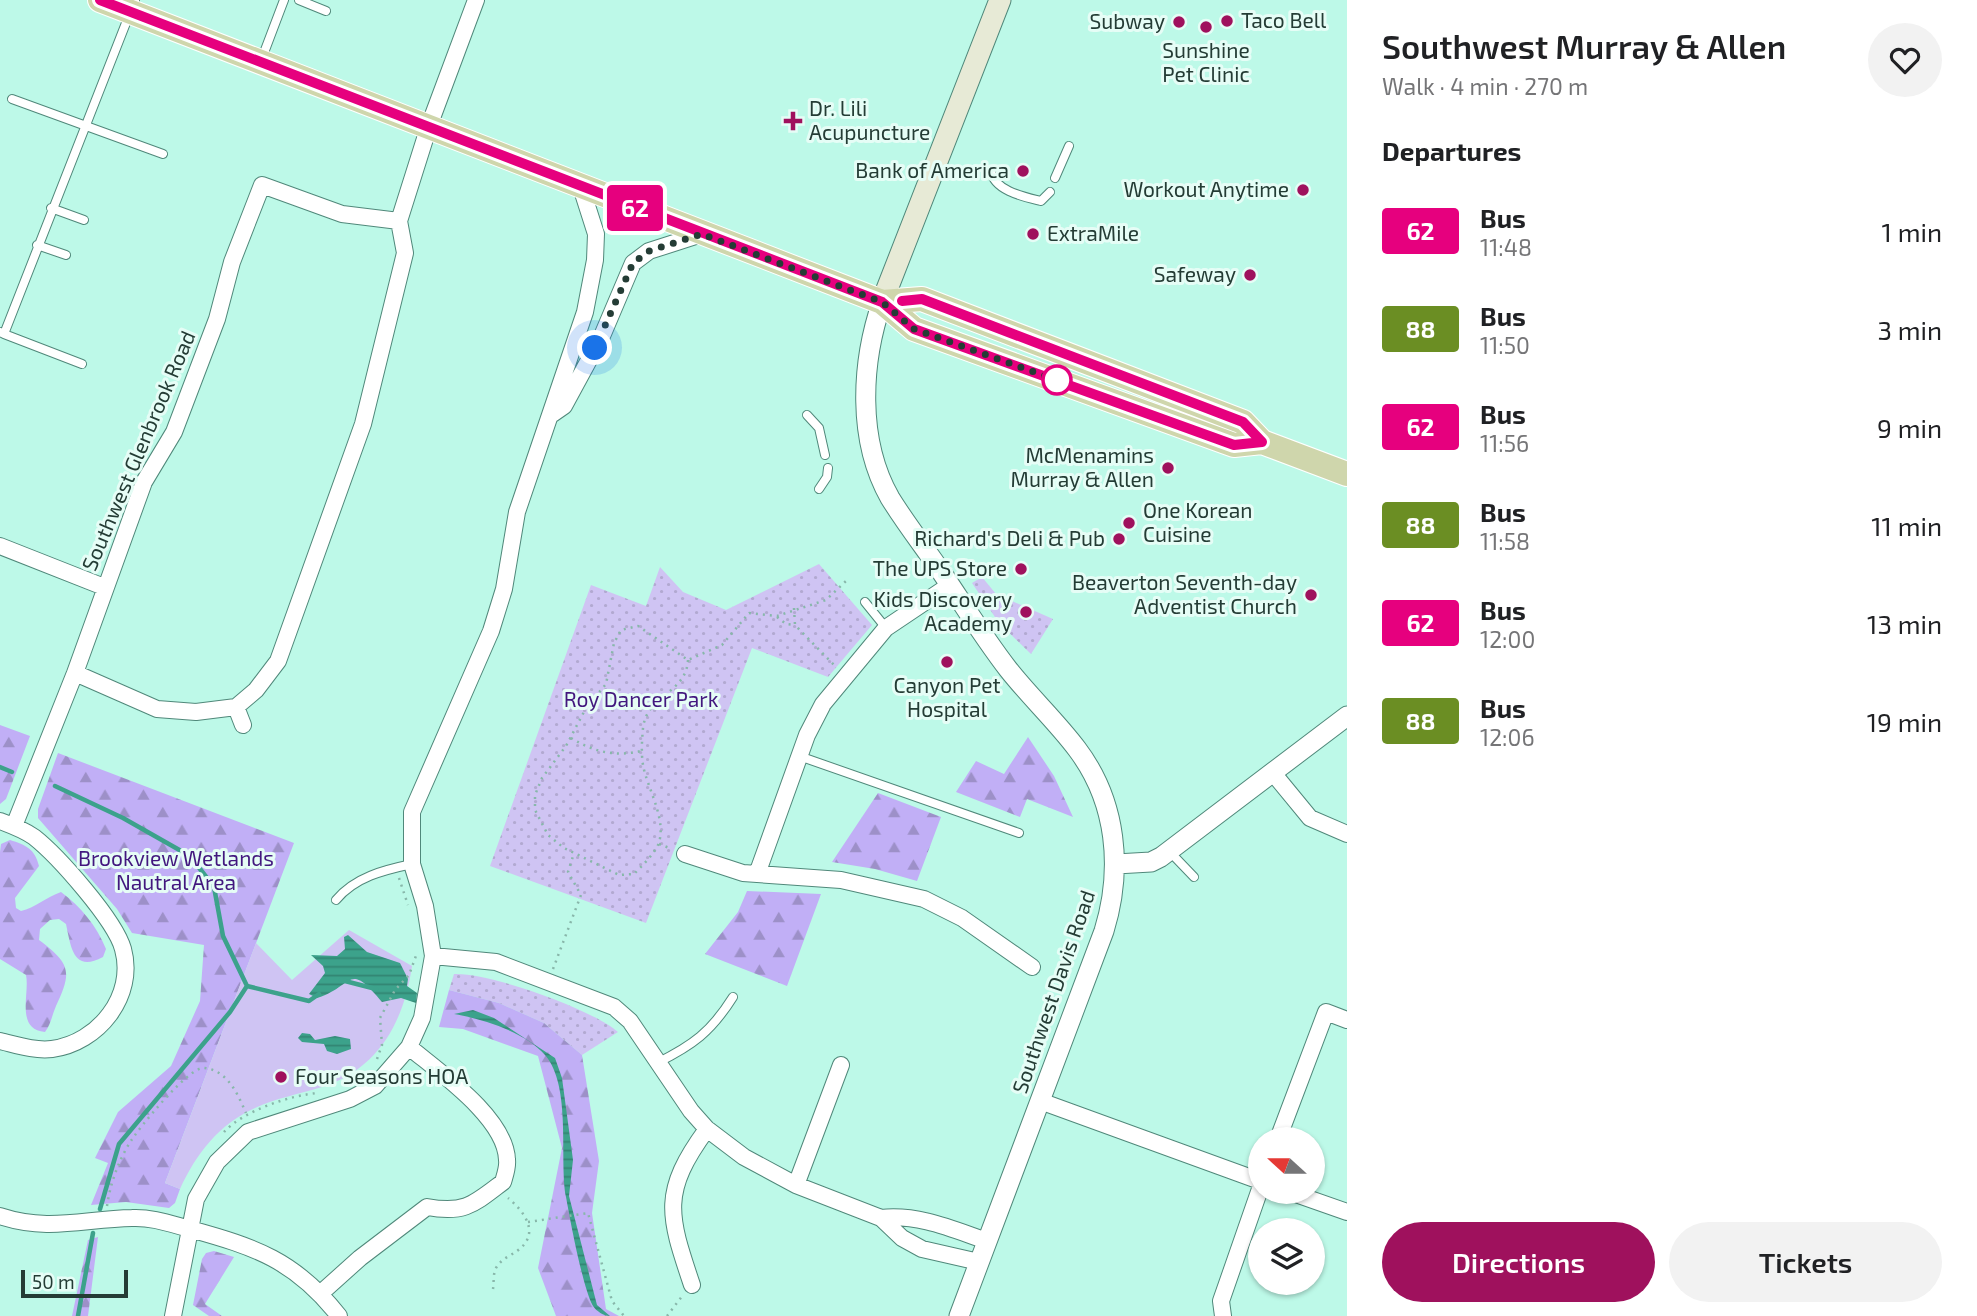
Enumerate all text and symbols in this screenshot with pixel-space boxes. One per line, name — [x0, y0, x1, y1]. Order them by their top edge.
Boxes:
place label: Taco Bell — [1241, 7, 1327, 32]
place label: Subway — [1089, 8, 1165, 33]
marker: Taco Bell — [1219, 13, 1235, 29]
marker: Subway — [1171, 14, 1187, 30]
marker: Sunshine Pet Clinic — [1198, 19, 1214, 35]
button: heart — [1868, 23, 1942, 97]
text: Southwest Murray & Allen — [1382, 26, 1786, 66]
place label: Sunshine Pet Clinic — [1162, 37, 1250, 86]
text: Walk · 4 min · 270 m — [1382, 72, 1588, 100]
place label: Dr. Lili Acupuncture — [809, 95, 930, 144]
marker: Dr. Lili Acupuncture — [783, 111, 803, 131]
text: Departures — [1382, 135, 1521, 166]
place label: Bank of America — [855, 157, 1009, 182]
marker: Bank of America — [1015, 163, 1031, 179]
place label: Workout Anytime — [1123, 176, 1289, 201]
marker: Workout Anytime — [1295, 182, 1311, 198]
line badge: 62 — [604, 185, 666, 231]
text: 62 — [621, 193, 649, 222]
text: Bus — [1480, 202, 1526, 233]
text: 62 — [1406, 216, 1435, 245]
text: 1 min — [1882, 216, 1942, 247]
place label: ExtraMile — [1047, 220, 1139, 245]
marker: ExtraMile — [1025, 226, 1041, 242]
text: 11:48 — [1480, 233, 1532, 261]
place label: Safeway — [1154, 261, 1236, 286]
marker: Safeway — [1242, 267, 1258, 283]
text: Bus — [1480, 300, 1526, 331]
text: 88 — [1406, 314, 1435, 343]
text: 3 min — [1877, 314, 1942, 345]
street label: Southwest Glenbrook Road — [76, 327, 200, 574]
your location — [577, 330, 612, 365]
text: 11:50 — [1480, 331, 1530, 359]
unlabelled marker — [1042, 365, 1072, 395]
text: Bus — [1480, 398, 1526, 429]
text: 62 — [1406, 412, 1435, 441]
text: 9 min — [1877, 412, 1942, 443]
text: 11:56 — [1480, 429, 1529, 457]
place label: McMenamins Murray & Allen — [1011, 442, 1154, 491]
marker: McMenamins Murray & Allen — [1160, 460, 1176, 476]
text: Bus — [1480, 496, 1526, 527]
place label: One Korean Cuisine — [1143, 497, 1252, 546]
text: 88 — [1406, 510, 1435, 539]
text: 11 min — [1871, 510, 1942, 541]
marker: One Korean Cuisine — [1121, 515, 1137, 531]
place label: Richard's Deli & Pub — [914, 525, 1105, 550]
text: 11:58 — [1480, 527, 1530, 555]
marker: Richard's Deli & Pub — [1111, 531, 1127, 547]
place label: The UPS Store — [873, 555, 1007, 580]
marker: The UPS Store — [1013, 561, 1029, 577]
place label: Beaverton Seventh-day Adventist Church — [1072, 569, 1297, 618]
place label: Kids Discovery Academy — [873, 586, 1012, 635]
marker: Beaverton Seventh-day Adventist Church — [1303, 587, 1319, 603]
text: Bus — [1480, 594, 1526, 625]
marker: Kids Discovery Academy — [1018, 604, 1034, 620]
text: 62 — [1406, 608, 1435, 637]
text: 13 min — [1867, 608, 1942, 639]
text: 12:00 — [1480, 625, 1535, 653]
marker: Canyon Pet Hospital — [939, 654, 955, 670]
place label: Canyon Pet Hospital — [893, 672, 1001, 721]
park label: Roy Dancer Park — [564, 686, 719, 711]
text: Bus — [1480, 692, 1526, 723]
text: 88 — [1406, 706, 1435, 735]
text: 19 min — [1867, 706, 1942, 737]
text: 12:06 — [1480, 723, 1535, 751]
park label: Brookview Wetlands Nautral Area — [78, 845, 274, 894]
street label: Southwest Davis Road — [1006, 887, 1099, 1096]
place label: Four Seasons HOA — [295, 1063, 468, 1088]
marker: Four Seasons HOA — [273, 1069, 289, 1085]
north arrow — [1248, 1127, 1325, 1204]
map controls — [1248, 1127, 1325, 1295]
button: layers — [1248, 1218, 1325, 1295]
button: Directions — [1382, 1222, 1655, 1302]
button: Tickets — [1669, 1222, 1942, 1302]
scale bar — [21, 1267, 128, 1299]
text: 50 m — [32, 1270, 75, 1293]

